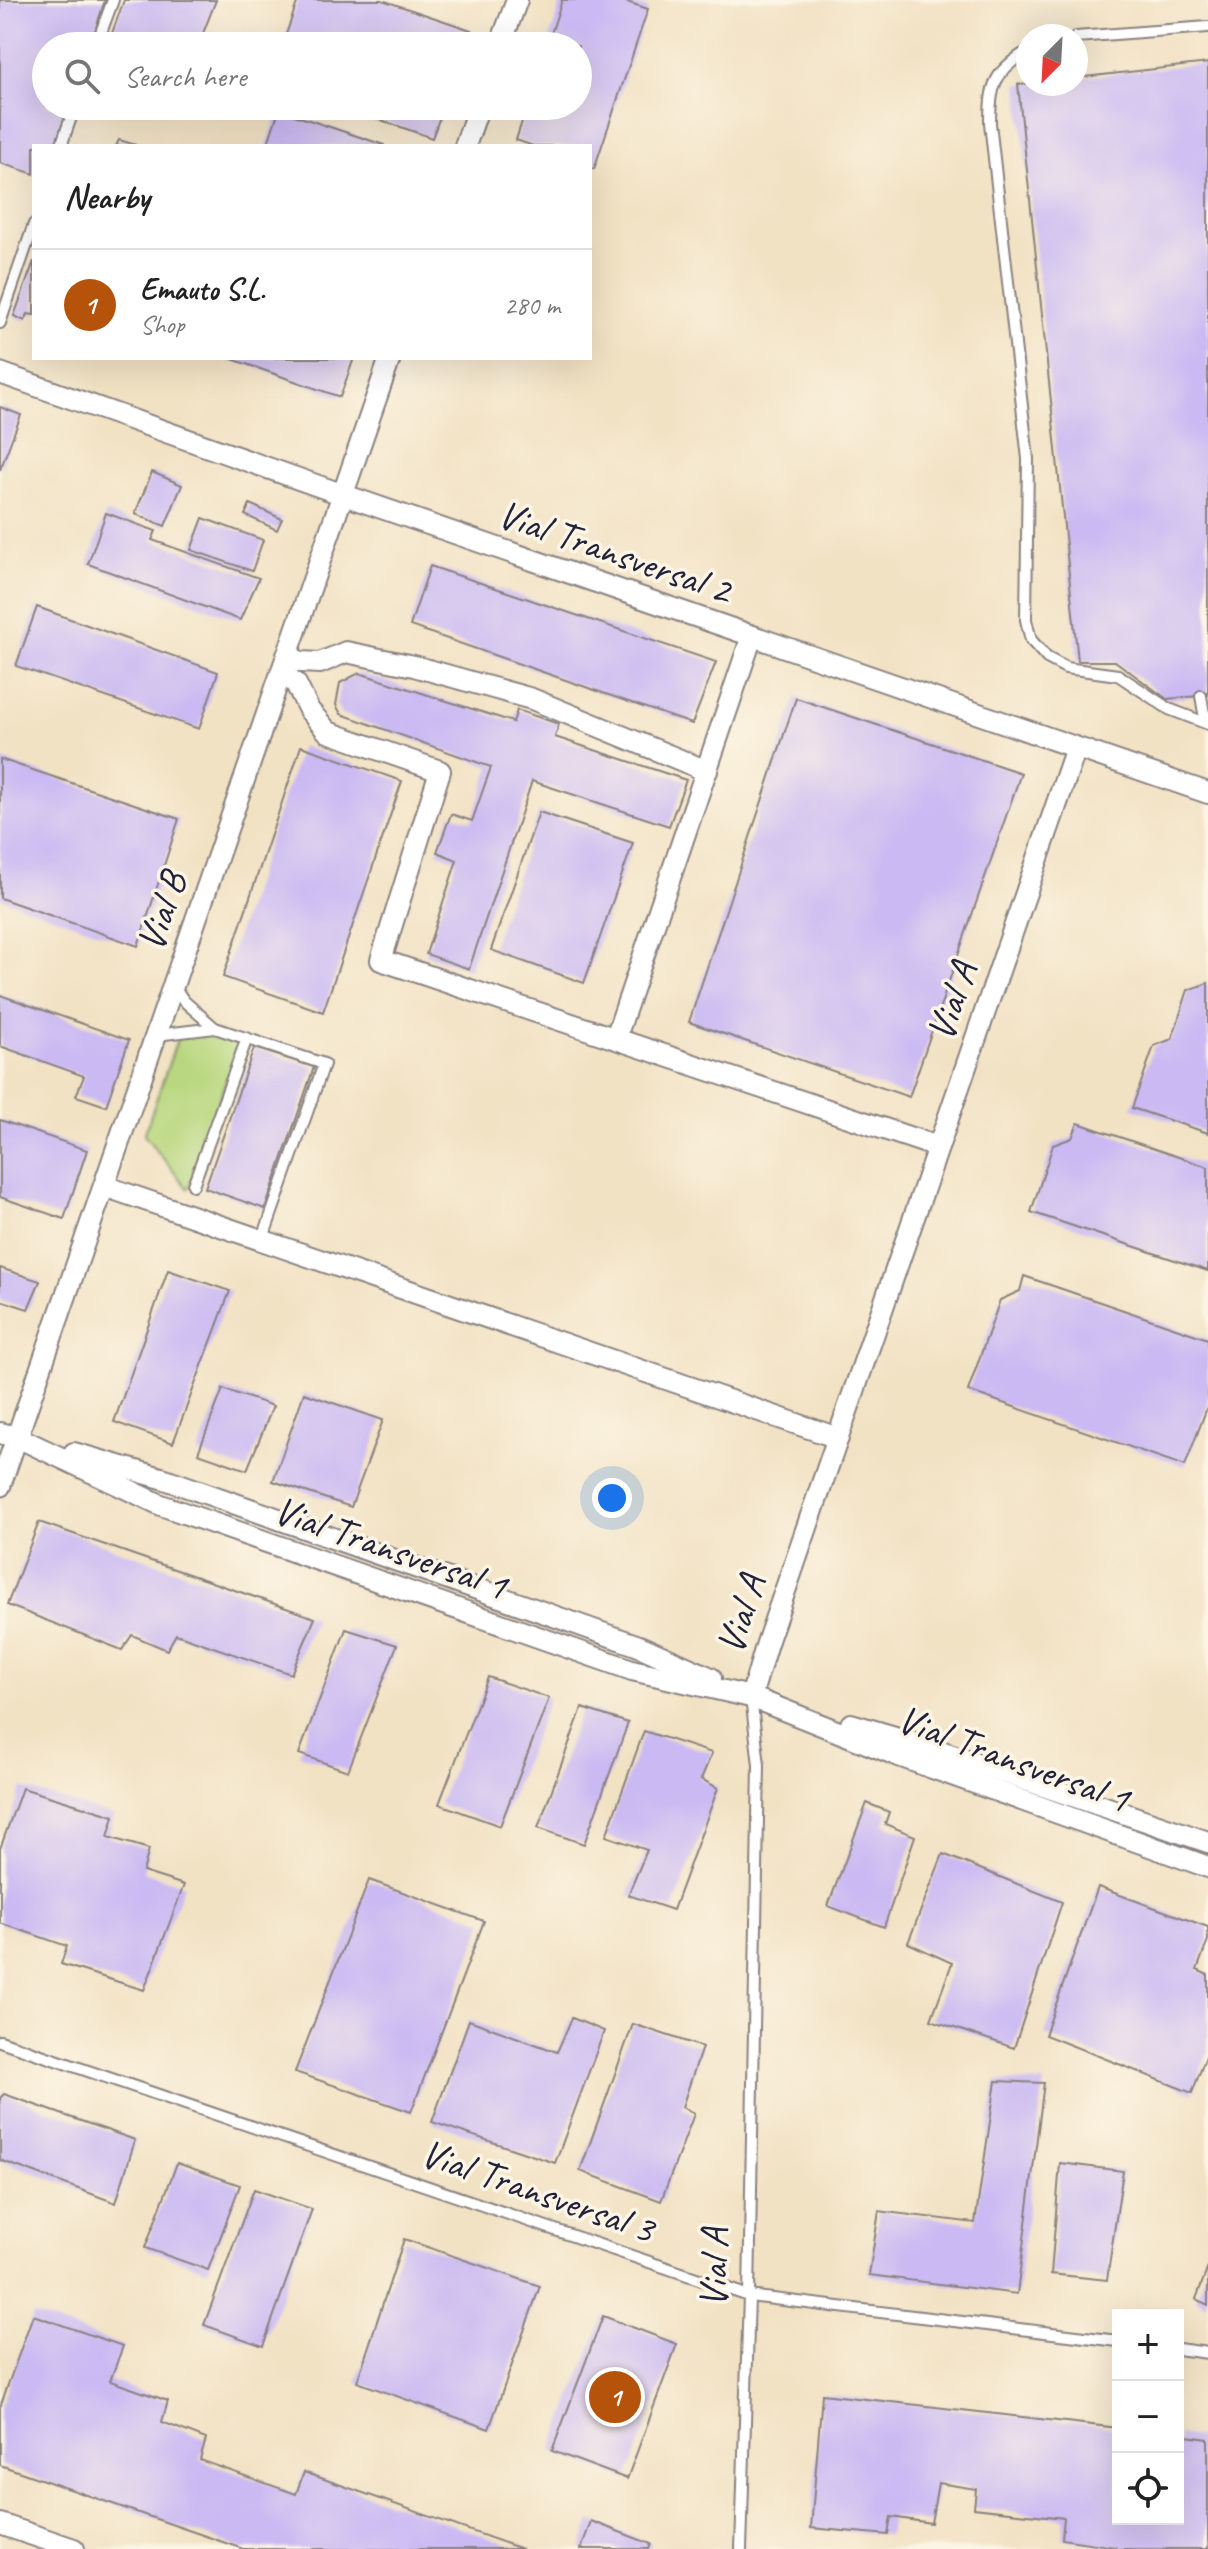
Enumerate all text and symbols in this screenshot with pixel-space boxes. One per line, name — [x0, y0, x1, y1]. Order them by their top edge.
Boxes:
north arrow — [1016, 24, 1088, 96]
search box — [32, 32, 592, 120]
icon: search — [60, 54, 104, 98]
text: Search here — [124, 57, 246, 95]
text: Nearby — [64, 175, 150, 218]
text: Emauto S.L. — [140, 270, 265, 308]
text: 1 — [84, 289, 96, 322]
text: 280 m — [504, 289, 560, 322]
text: Shop — [140, 308, 184, 341]
street label: Vial Transversal 2 — [492, 489, 741, 616]
street label: Vial B — [125, 863, 199, 957]
street label: Vial A — [915, 954, 989, 1047]
your location — [592, 1478, 632, 1518]
street label: Vial Transversal 1 — [268, 1485, 516, 1612]
street label: Vial A — [705, 1567, 778, 1660]
street label: Vial Transversal 1 — [891, 1694, 1138, 1825]
street label: Vial Transversal 3 — [415, 2128, 664, 2255]
street label: Vial A — [688, 2226, 740, 2308]
map controls — [1112, 2309, 1184, 2525]
button: + — [1112, 2309, 1184, 2381]
pin: 1 — [589, 2367, 641, 2427]
button: − — [1112, 2381, 1184, 2453]
button: locate — [1112, 2453, 1184, 2525]

